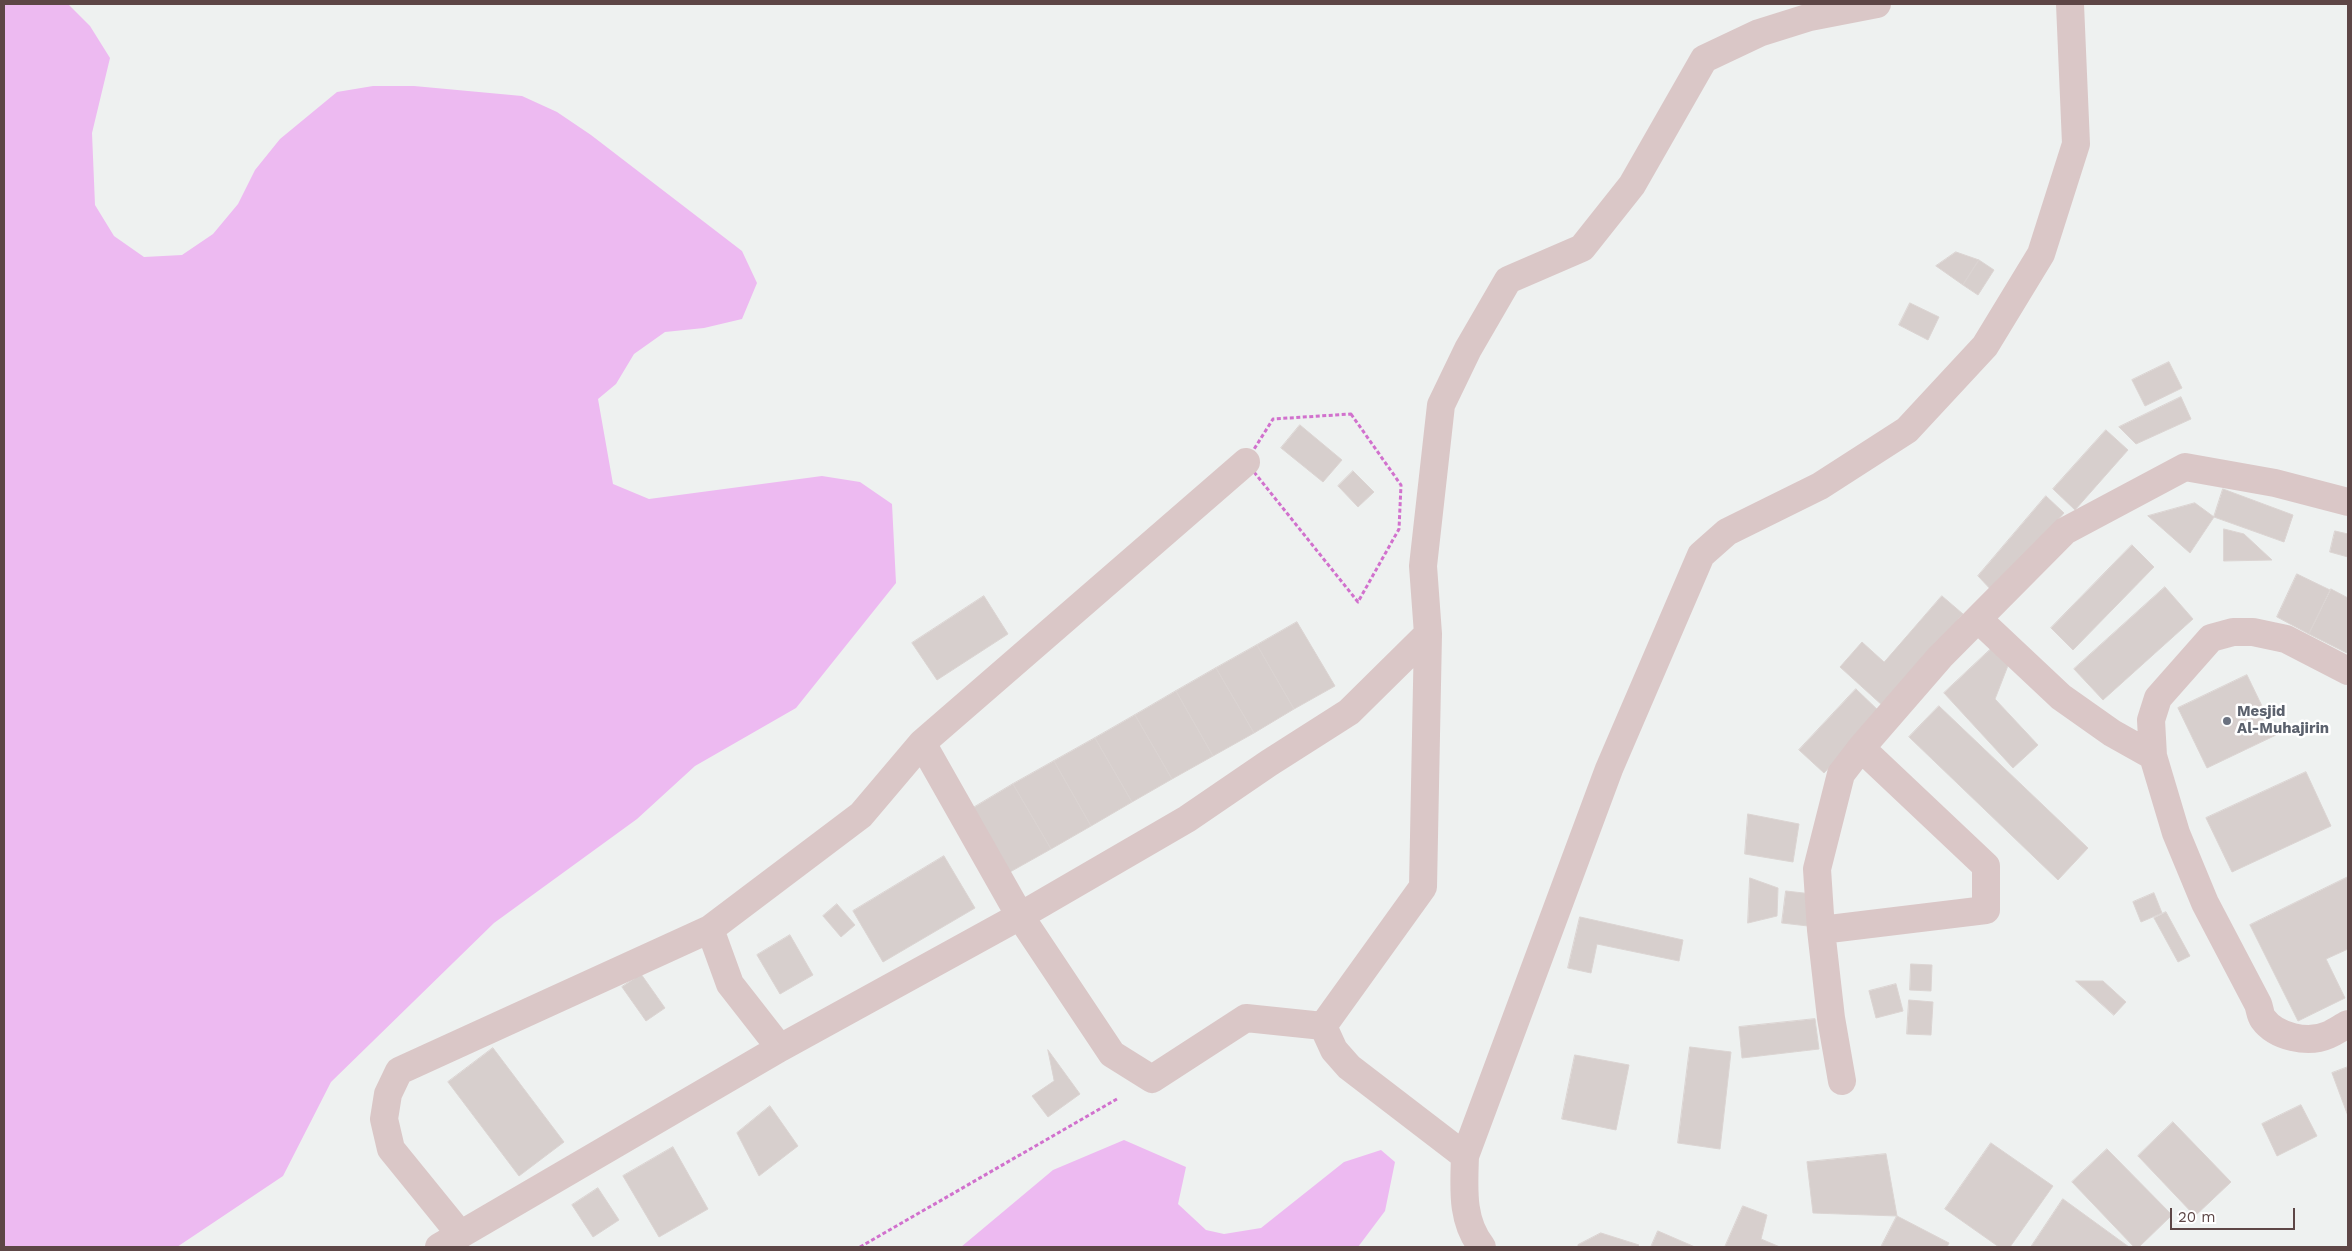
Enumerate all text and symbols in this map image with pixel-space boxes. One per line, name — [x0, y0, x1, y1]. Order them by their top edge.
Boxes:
place label: Mesjid Al-Muhajirin — [2237, 703, 2329, 738]
marker: Mesjid Al-Muhajirin — [2221, 715, 2233, 727]
scale bar — [2172, 1198, 2297, 1230]
text: 20 m — [2178, 1208, 2216, 1226]

